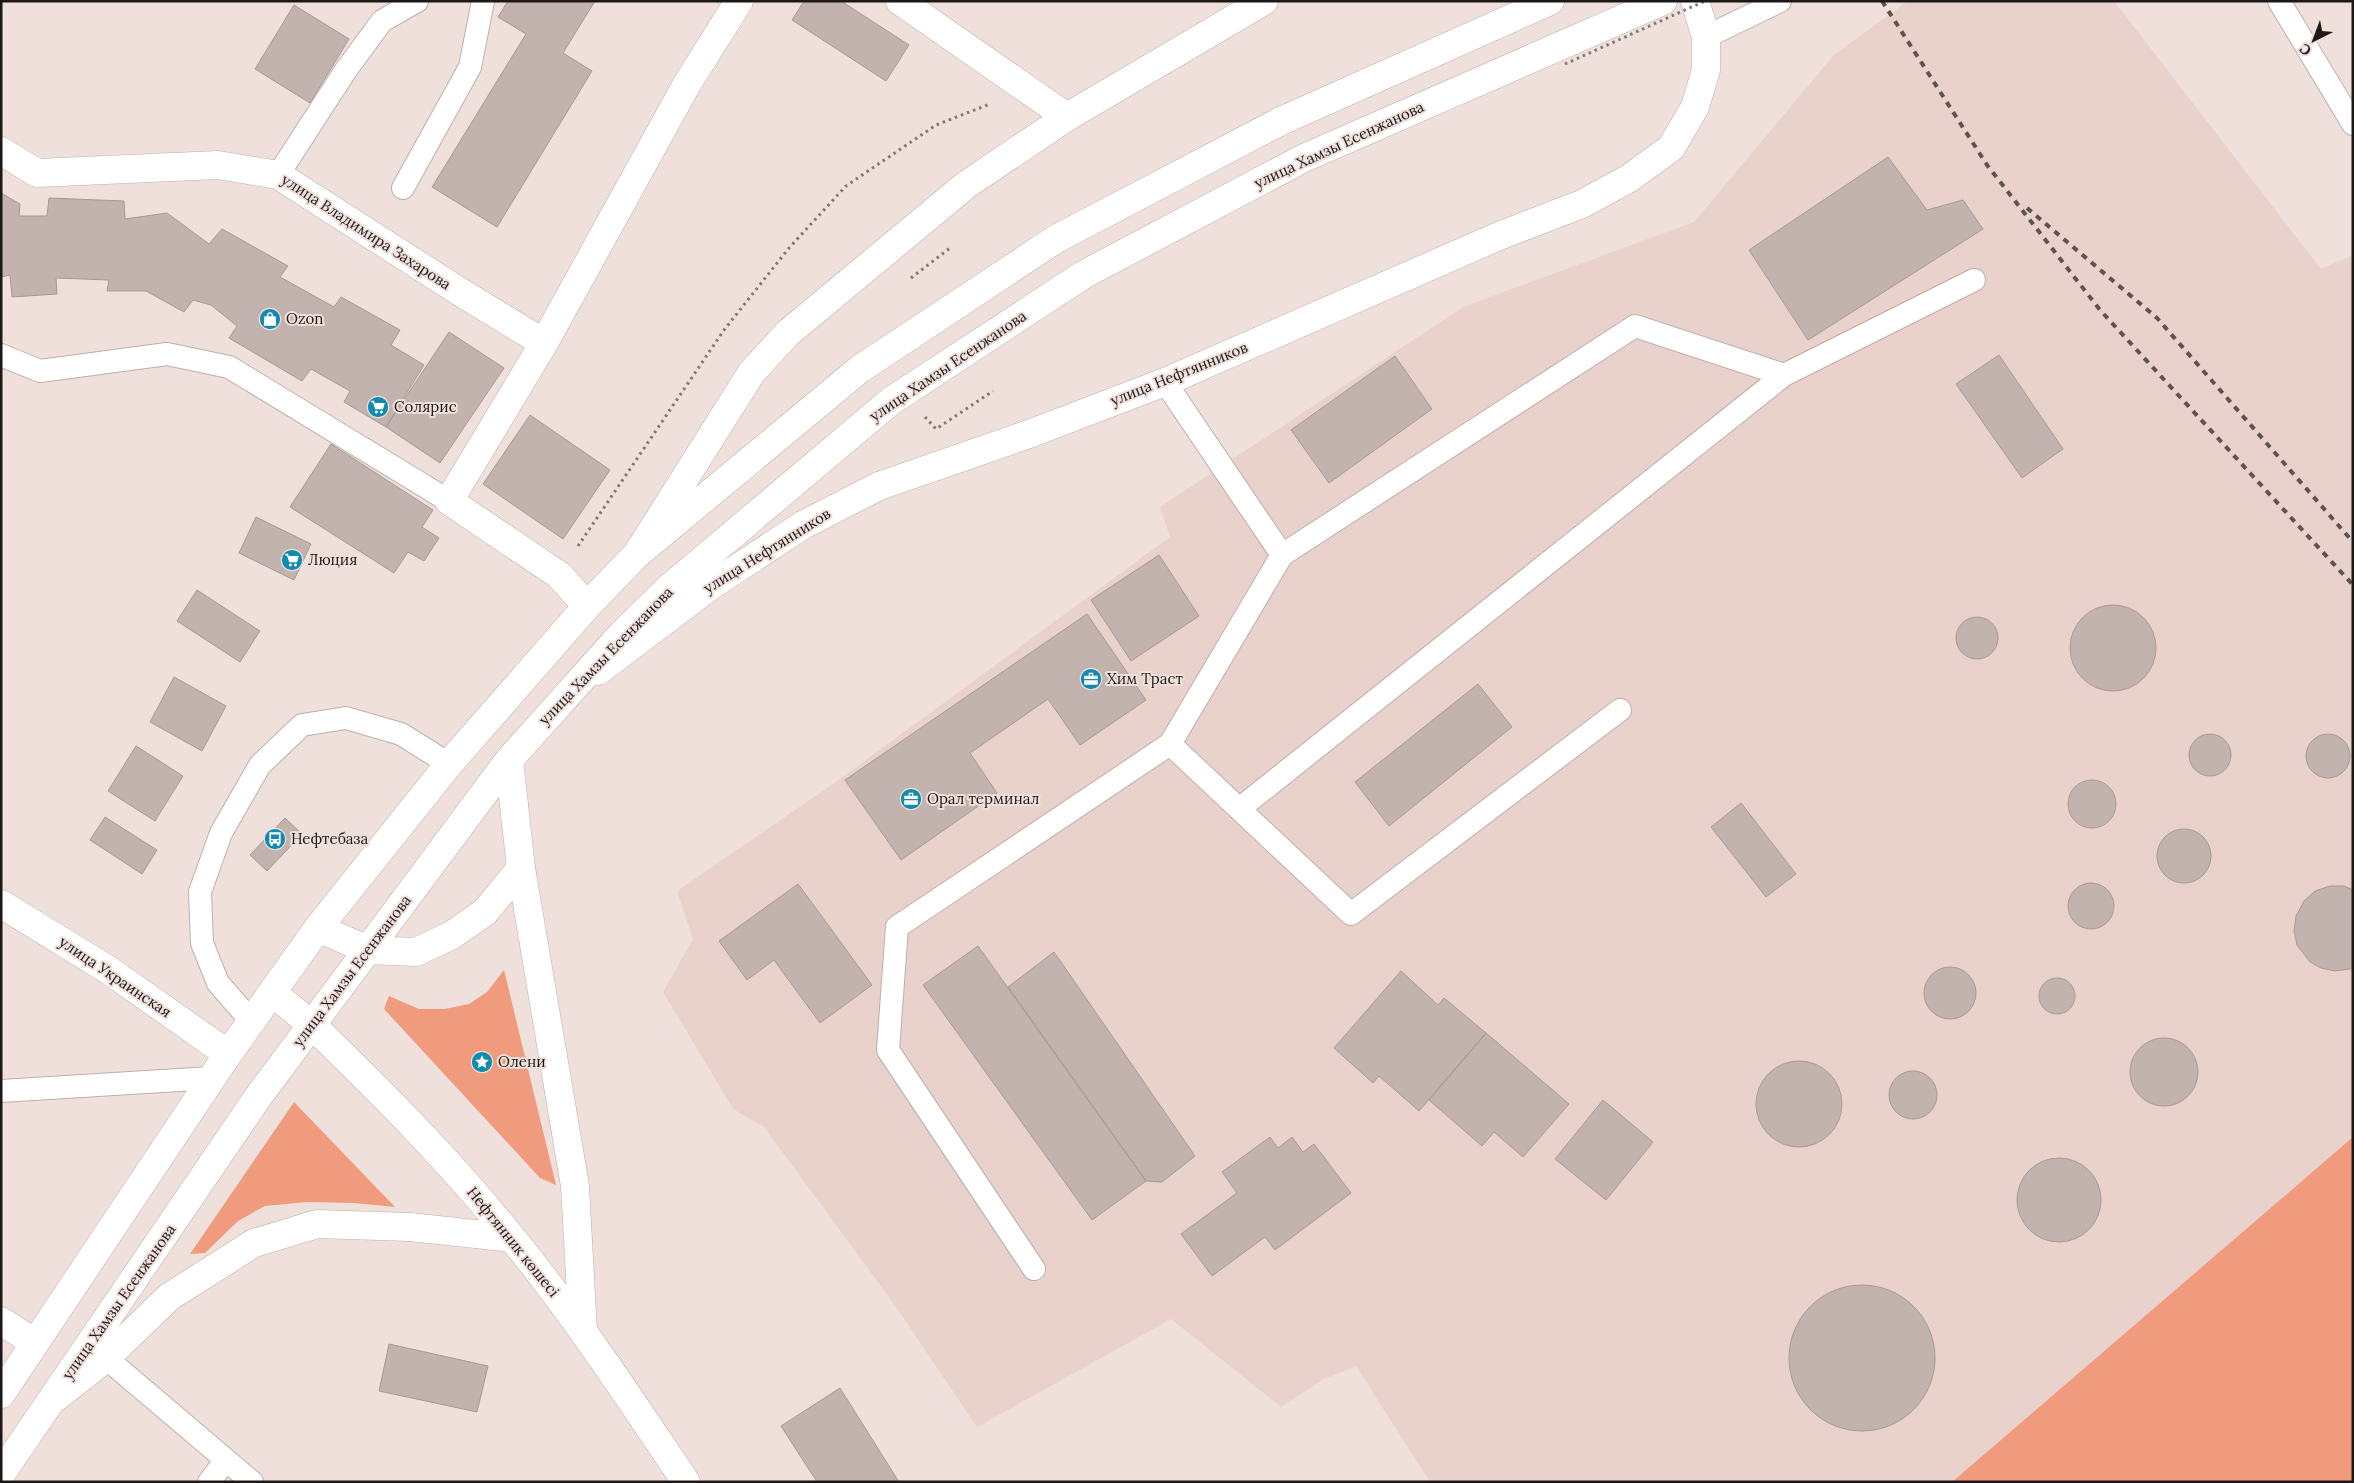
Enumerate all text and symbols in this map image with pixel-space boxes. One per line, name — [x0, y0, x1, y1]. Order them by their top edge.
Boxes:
north arrow — [2289, 15, 2339, 65]
text: С — [2295, 40, 2315, 60]
street label: улица Хамзы Есенжанова — [1251, 97, 1427, 192]
street label: улица Владимира Захарова — [278, 170, 455, 294]
street label: улица Хамзы Есенжанова — [866, 306, 1030, 425]
shop icon: Ozon — [258, 307, 282, 331]
place label: Ozon — [286, 309, 323, 328]
street label: улица Нефтянников — [1107, 337, 1250, 410]
supermarket icon: Солярис — [366, 395, 390, 419]
place label: Солярис — [394, 397, 457, 416]
street label: улица Нефтянников — [700, 504, 834, 597]
supermarket icon: Люция — [280, 548, 304, 572]
place label: Люция — [308, 550, 357, 569]
street label: улица Хамзы Есенжанова — [534, 582, 677, 729]
office icon: Хим Траст — [1079, 667, 1103, 691]
place label: Хим Траст — [1107, 669, 1183, 688]
office icon: Орал терминал — [899, 787, 923, 811]
place label: Орал терминал — [927, 789, 1039, 808]
bus stop icon: Нефтебаза — [263, 827, 287, 851]
place label: Нефтебаза — [291, 829, 368, 848]
street label: улица Хамзы Есенжанова — [288, 891, 415, 1050]
street label: улица Украинская — [55, 932, 175, 1021]
place icon: Олени — [470, 1050, 494, 1074]
place label: Олени — [498, 1052, 546, 1071]
street label: Нефтянник көшесі — [463, 1183, 564, 1301]
street label: улица Хамзы Есенжанова — [58, 1220, 180, 1383]

